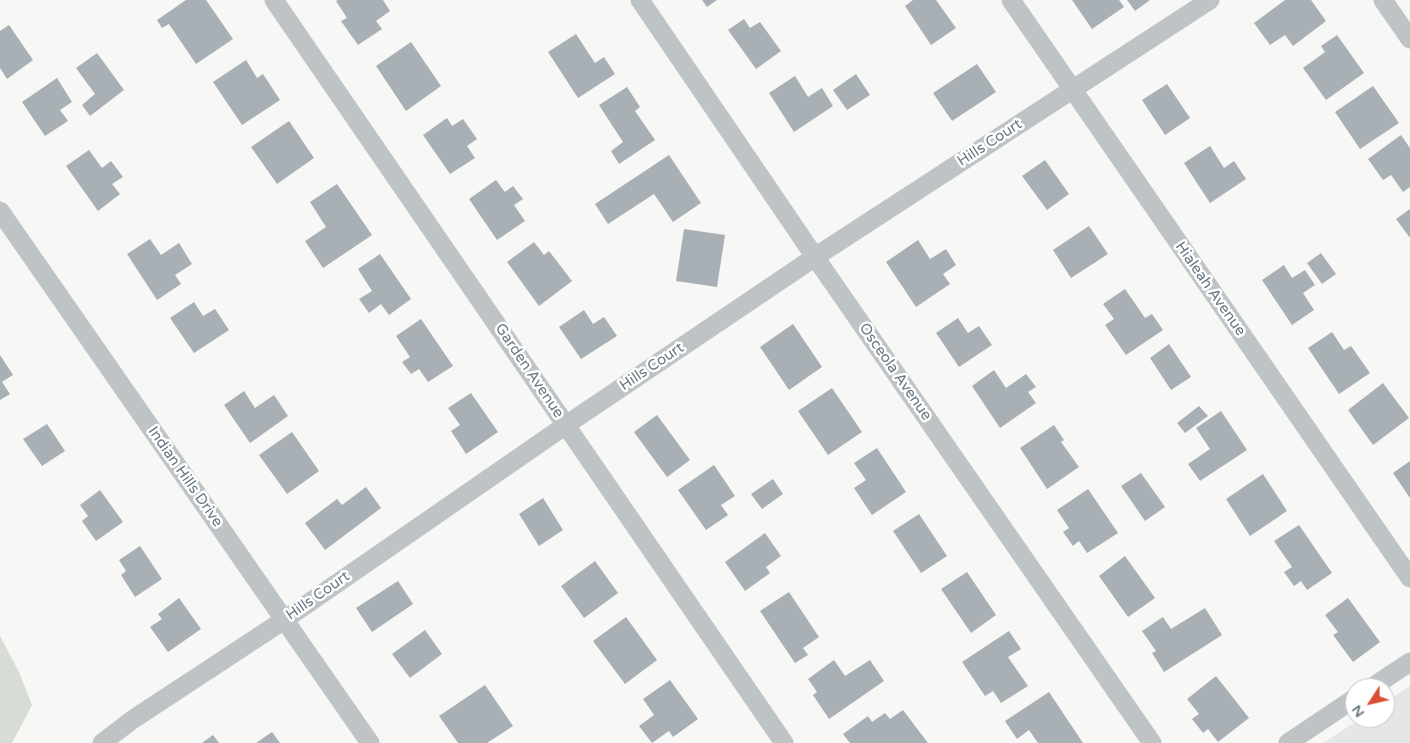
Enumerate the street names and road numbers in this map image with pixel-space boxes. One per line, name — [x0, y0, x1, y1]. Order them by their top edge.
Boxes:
street label: Hills Court — [954, 115, 1026, 171]
street label: Hialeah Avenue — [1171, 238, 1249, 340]
street label: Garden Avenue — [491, 320, 567, 422]
street label: Osceola Avenue — [855, 320, 935, 424]
street label: Hills Court — [617, 339, 687, 395]
street label: Indian Hills Drive — [144, 423, 226, 531]
street label: Hills Court — [283, 568, 353, 624]

